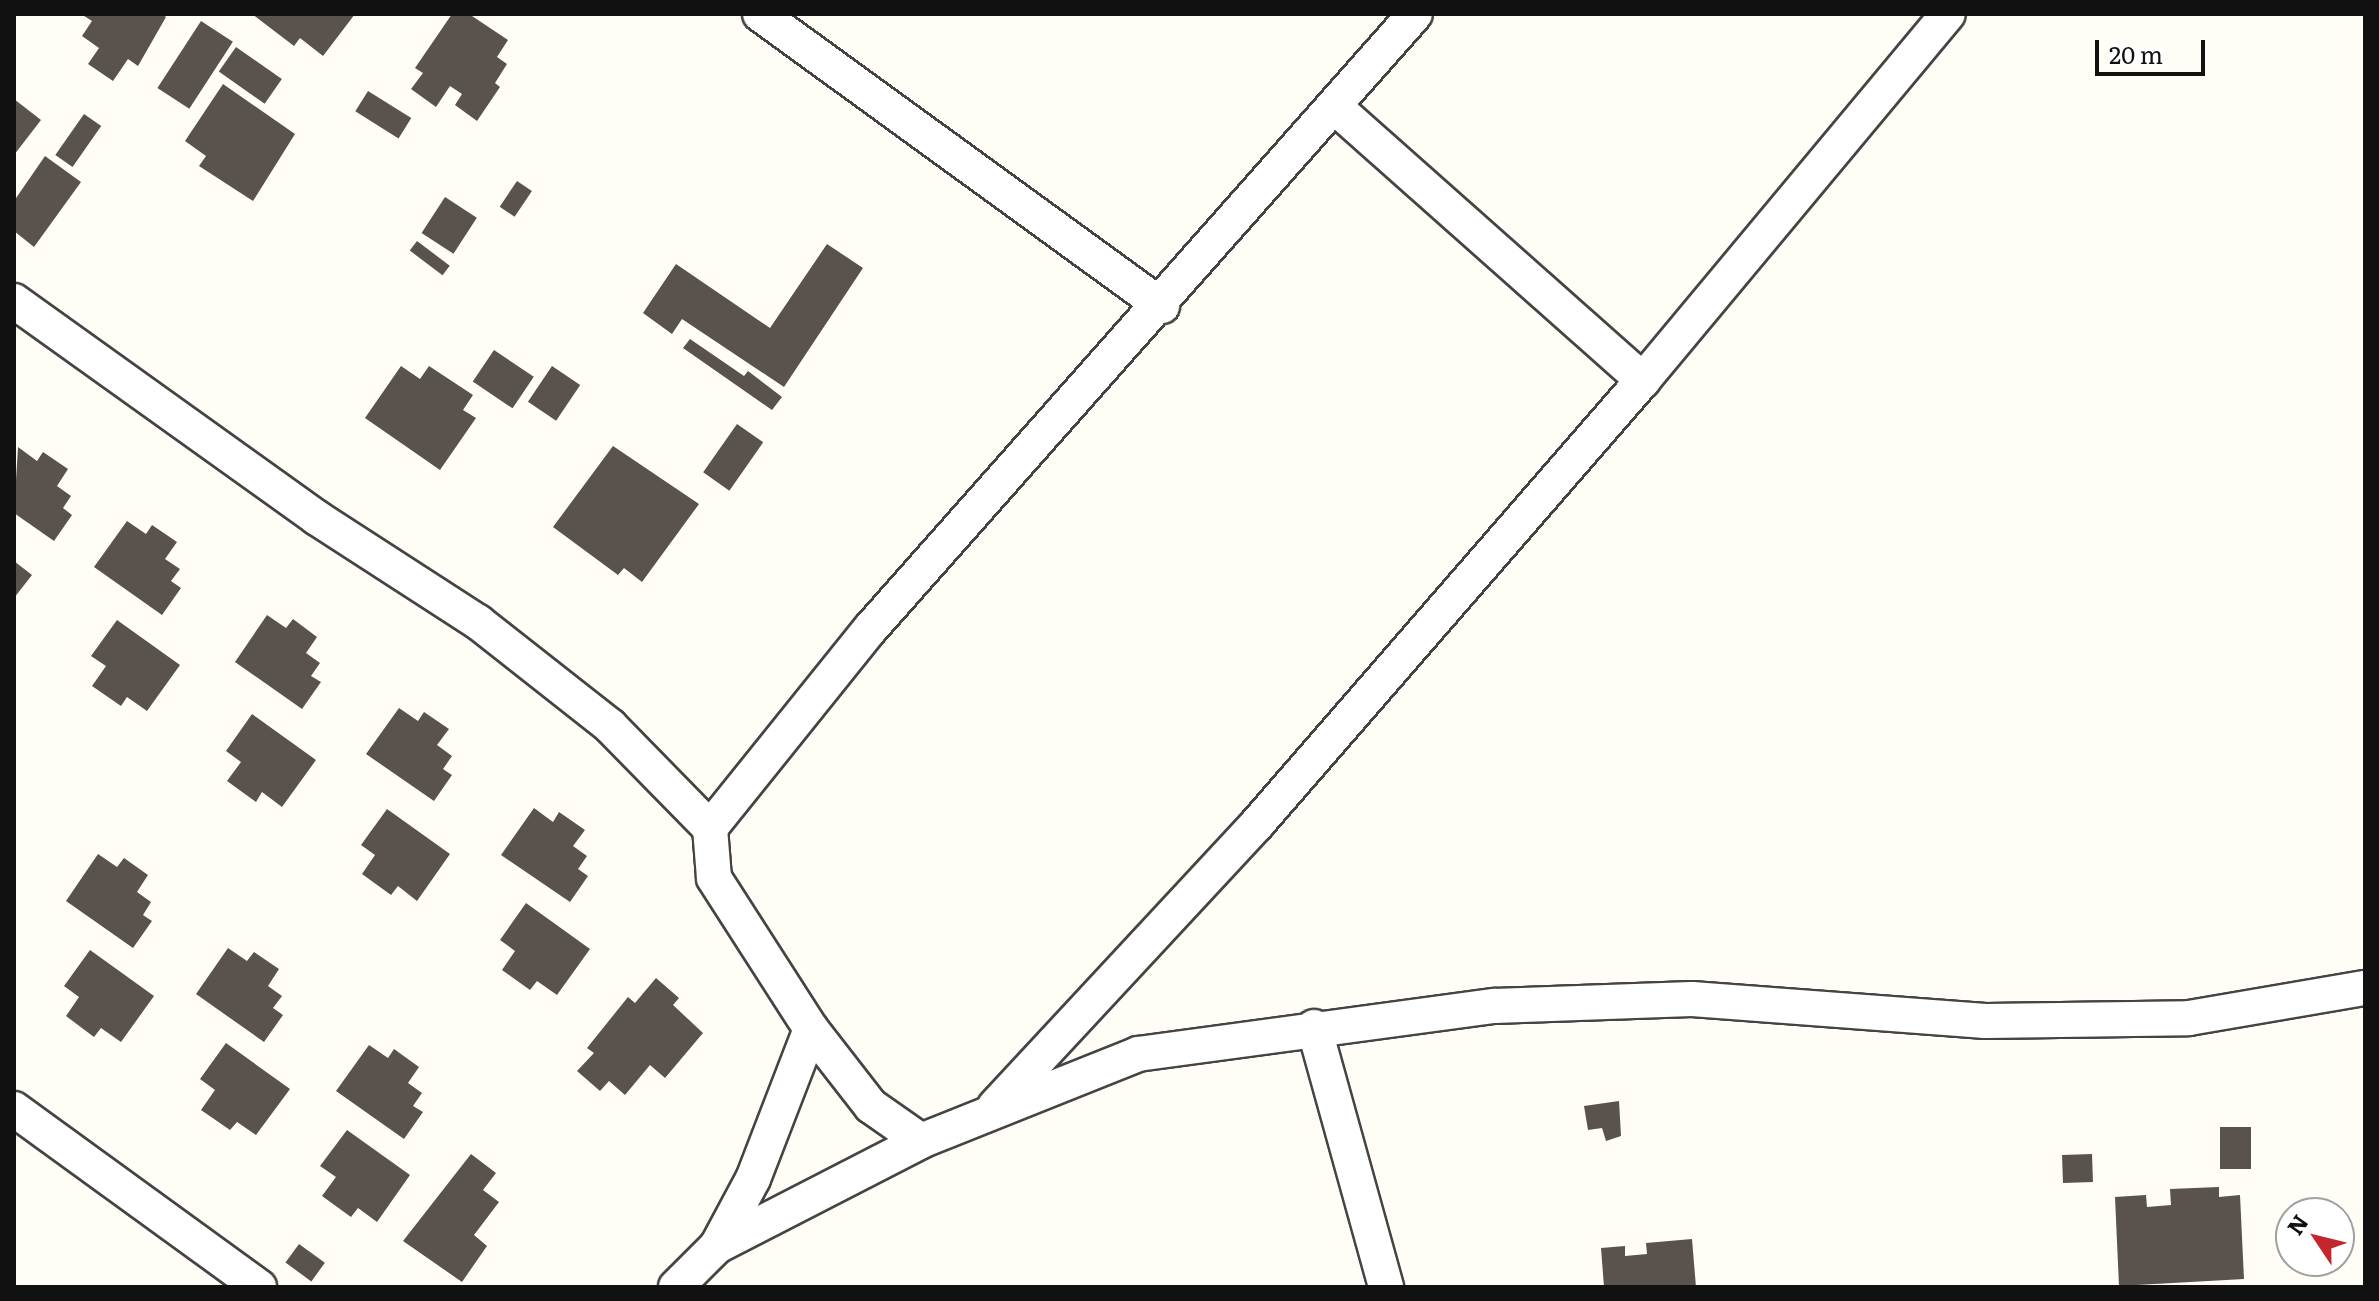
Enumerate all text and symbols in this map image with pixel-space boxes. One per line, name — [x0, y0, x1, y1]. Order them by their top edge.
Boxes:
scale bar — [2099, 24, 2209, 74]
text: 20 m — [2109, 36, 2163, 71]
north arrow — [2275, 1197, 2355, 1277]
text: N — [2278, 1207, 2315, 1241]

